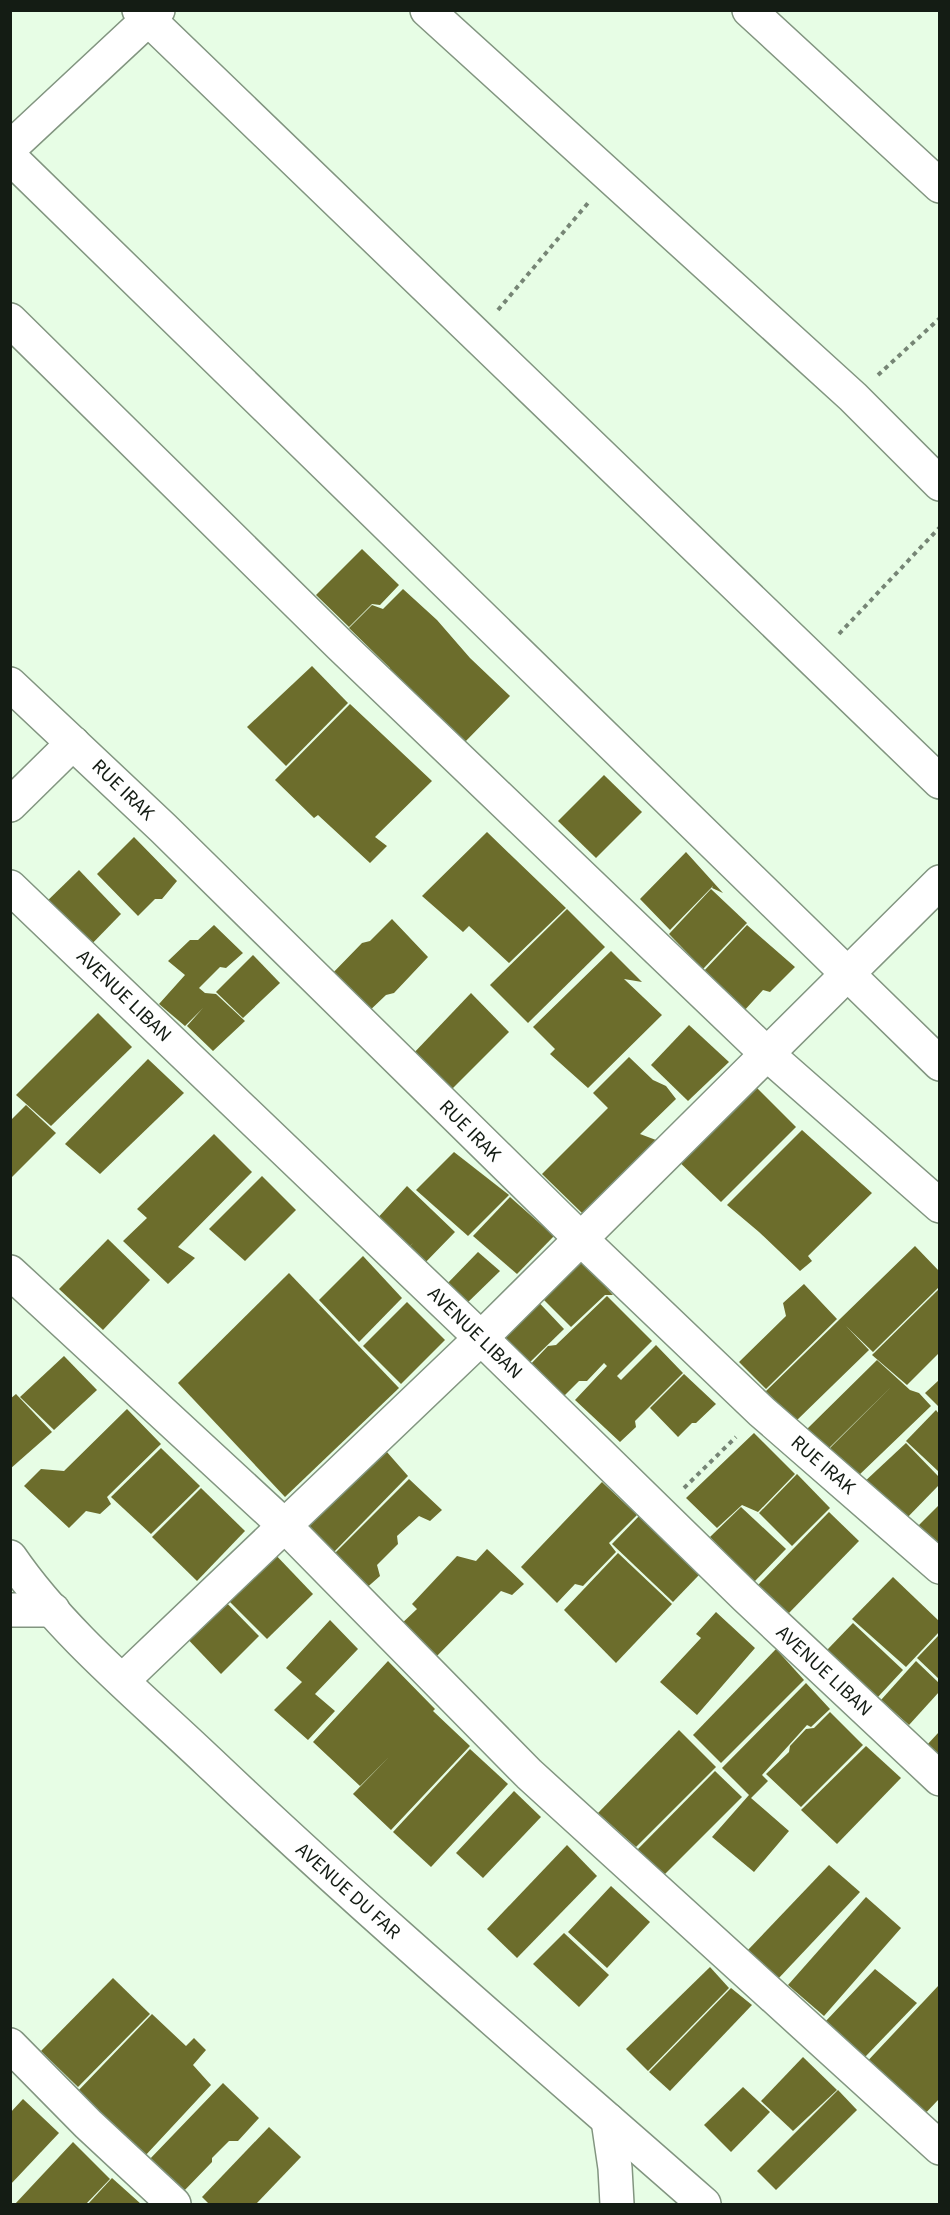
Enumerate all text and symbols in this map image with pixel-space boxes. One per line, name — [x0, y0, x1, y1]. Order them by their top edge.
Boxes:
street label: RUE IRAK — [85, 753, 161, 827]
street label: AVENUE LIBAN — [70, 943, 178, 1049]
street label: RUE IRAK — [433, 1094, 508, 1169]
street label: AVENUE LIBAN — [421, 1280, 529, 1386]
street label: RUE IRAK — [784, 1429, 862, 1501]
street label: AVENUE LIBAN — [770, 1619, 878, 1723]
street label: AVENUE DU FAR — [289, 1836, 407, 1946]

